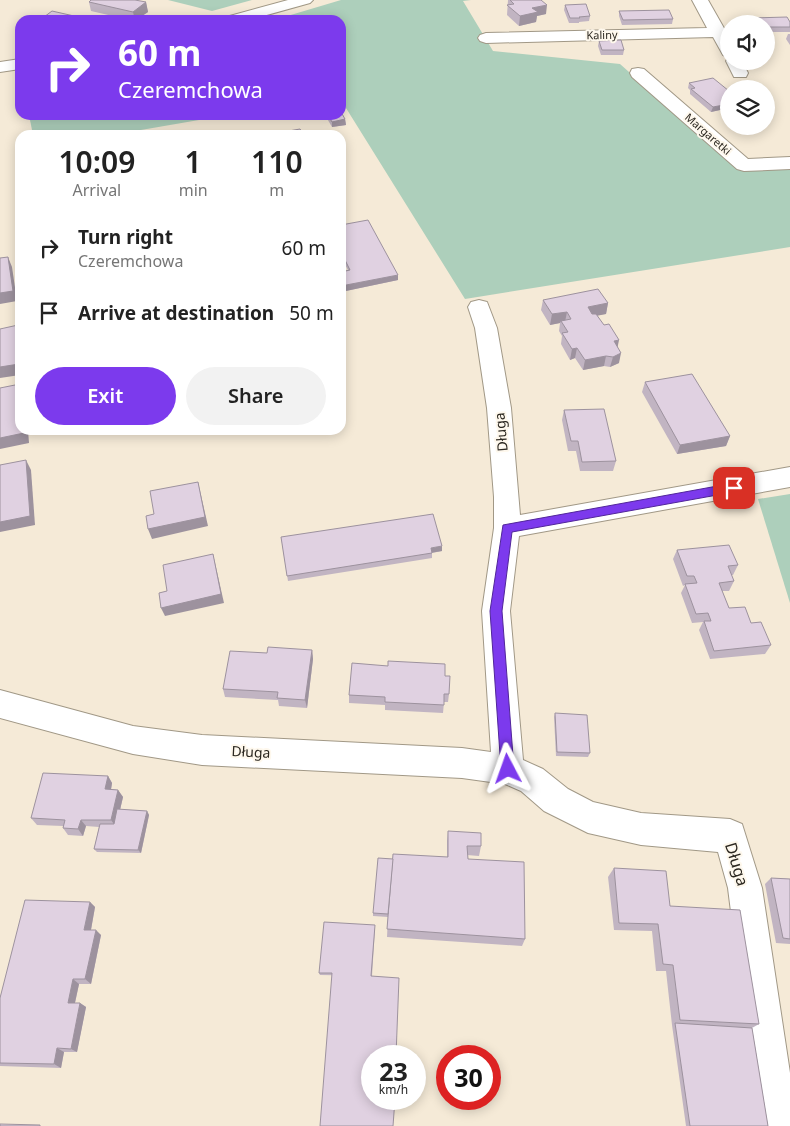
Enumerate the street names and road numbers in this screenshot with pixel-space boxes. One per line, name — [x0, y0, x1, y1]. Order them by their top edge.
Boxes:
street label: Kaliny — [586, 27, 618, 42]
street label: Margaretki — [682, 109, 735, 158]
street label: Długa — [489, 412, 512, 452]
street label: Długa — [231, 741, 271, 762]
street label: Długa — [720, 839, 754, 889]

